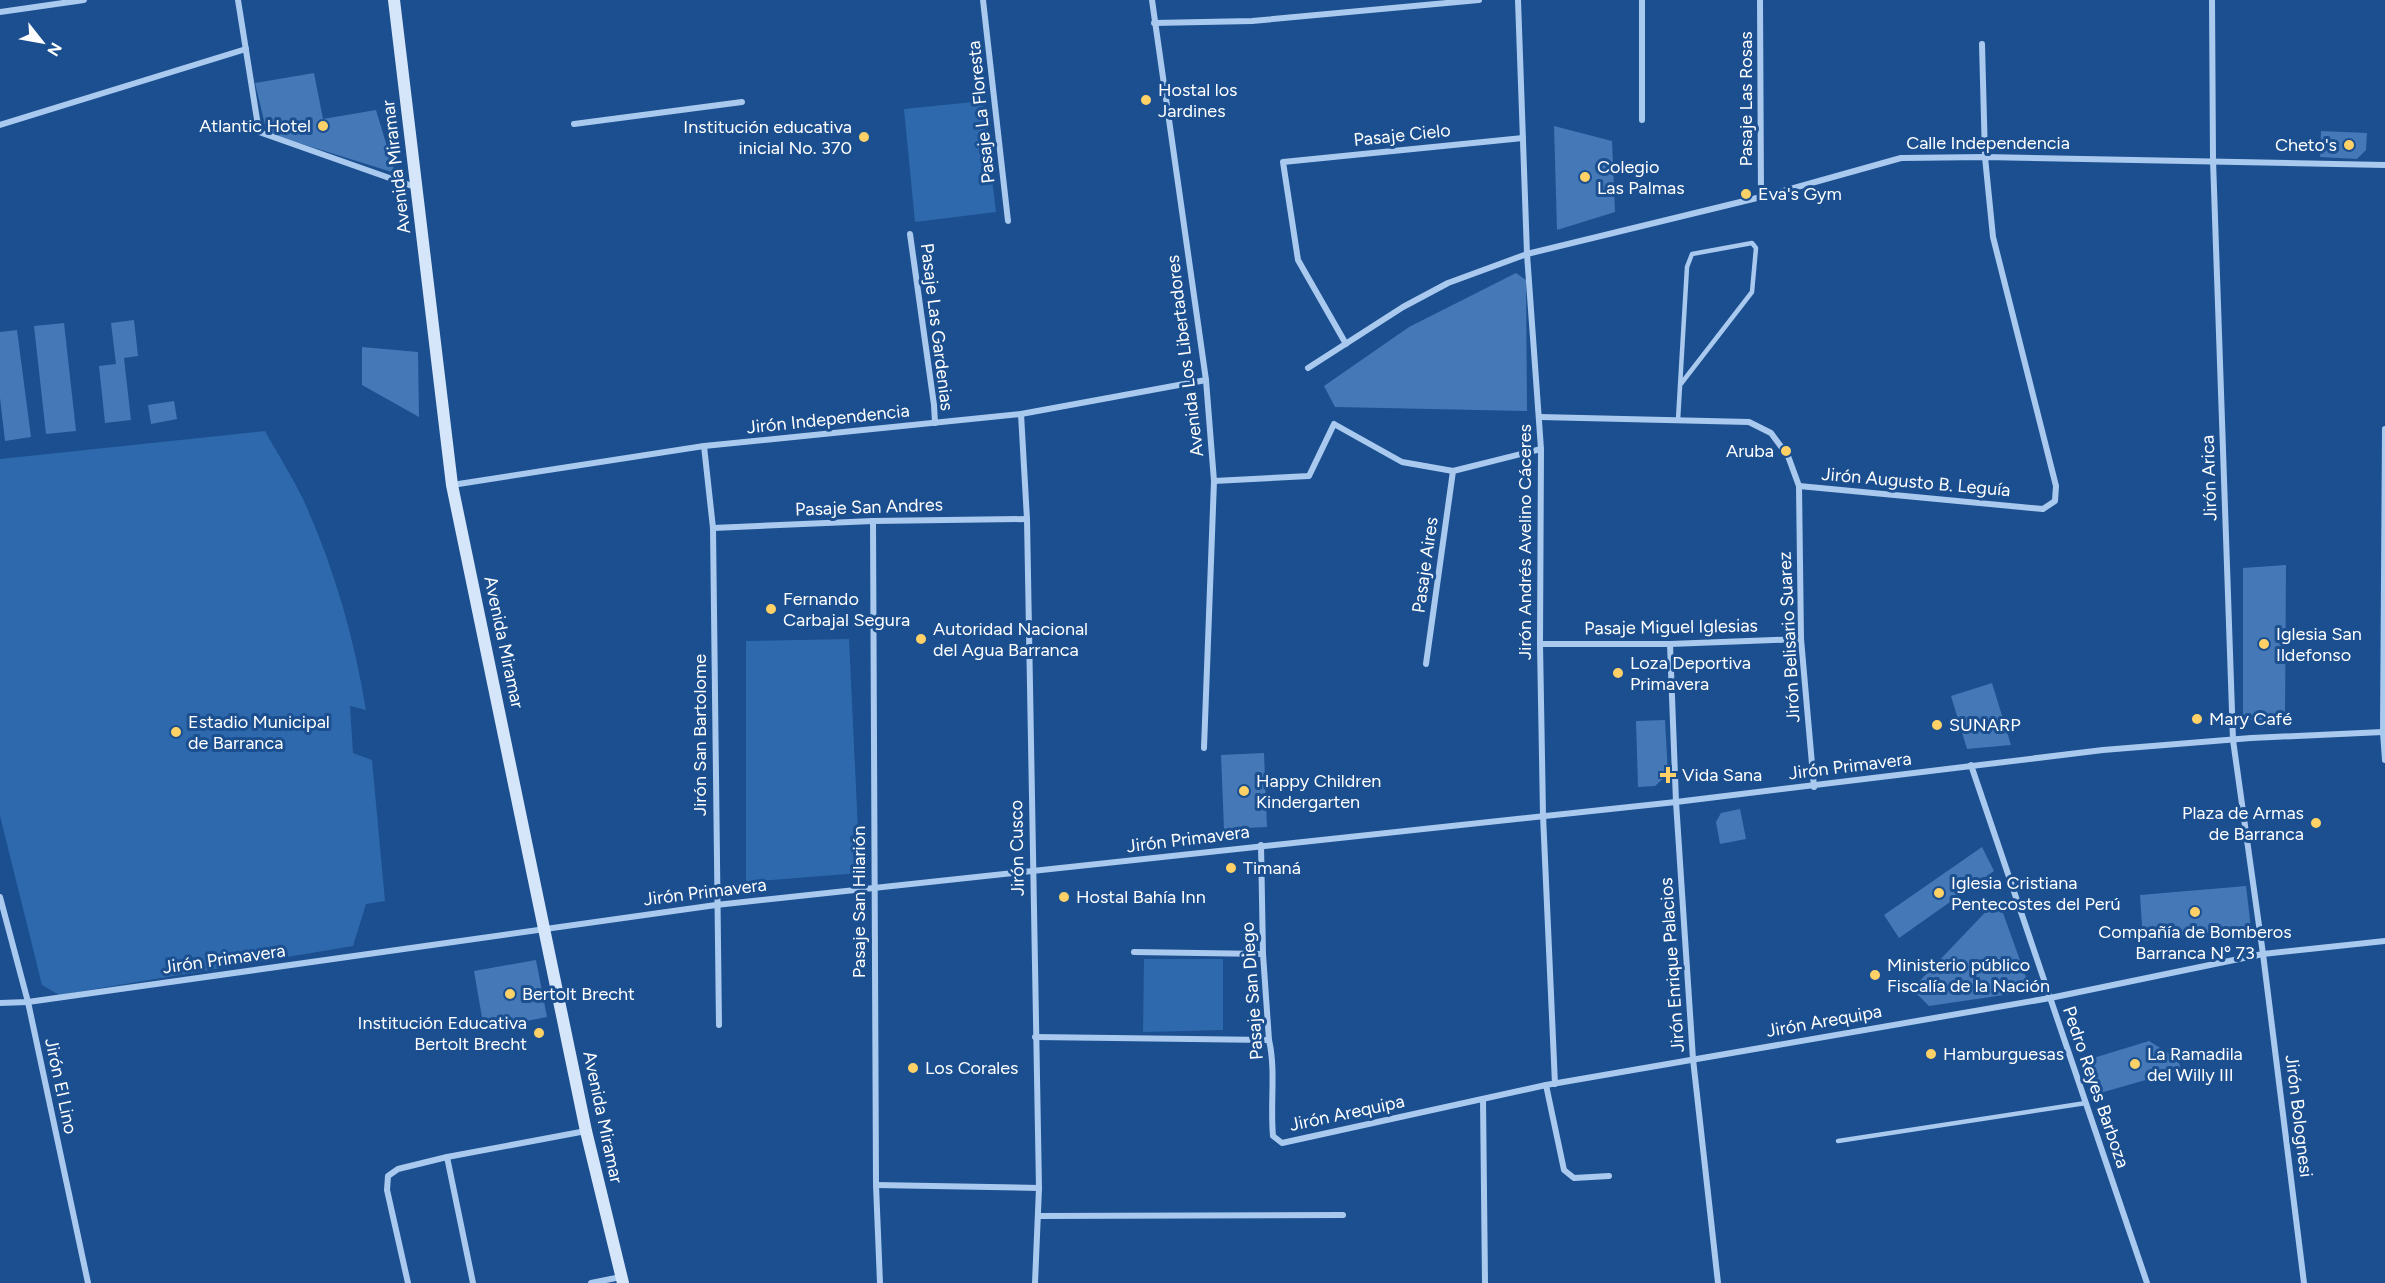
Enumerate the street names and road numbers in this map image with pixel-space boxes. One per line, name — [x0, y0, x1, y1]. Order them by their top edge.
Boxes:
street label: Pasaje Las Rosas — [1735, 31, 1757, 167]
street label: Pasaje La Floresta — [963, 39, 999, 185]
street label: Avenida Miramar — [377, 99, 415, 235]
street label: Pasaje Cielo — [1352, 119, 1452, 151]
street label: Calle Independencia — [1906, 132, 2070, 154]
street label: Pasaje Las Gardenias — [916, 242, 958, 412]
street label: Avenida Los Libertadores — [1162, 254, 1208, 458]
street label: Jirón Independencia — [745, 400, 911, 438]
street label: Jirón Andrés Avelino Cáceres — [1514, 424, 1536, 660]
street label: Jirón Arica — [2197, 435, 2221, 521]
street label: Jirón Augusto B. Leguía — [1821, 463, 2011, 501]
street label: Pasaje San Andres — [795, 493, 943, 521]
street label: Pasaje Aires — [1407, 516, 1443, 614]
street label: Jirón Belisario Suarez — [1774, 551, 1804, 723]
street label: Avenida Miramar — [479, 574, 529, 710]
street label: Pasaje Miguel Iglesias — [1584, 614, 1758, 640]
street label: Jirón San Bartolome — [689, 654, 711, 816]
street label: Jirón Primavera — [1787, 748, 1913, 784]
street label: Jirón Cusco — [1005, 800, 1029, 896]
street label: Jirón Primavera — [1125, 821, 1251, 857]
street label: Pasaje San Hilarión — [848, 826, 870, 978]
street label: Jirón Primavera — [642, 874, 768, 910]
street label: Jirón Enrique Palacios — [1655, 877, 1689, 1053]
street label: Pasaje San Diego — [1236, 921, 1268, 1061]
street label: Jirón Primavera — [161, 940, 287, 978]
street label: Jirón Arequipa — [1764, 1000, 1884, 1042]
street label: Pedro Reyes Barboza — [2058, 1003, 2134, 1171]
street label: Jirón El Lino — [40, 1036, 82, 1136]
street label: Avenida Miramar — [578, 1049, 628, 1185]
street label: Jirón Bolognesi — [2281, 1053, 2317, 1179]
street label: Jirón Arequipa — [1287, 1090, 1407, 1136]

